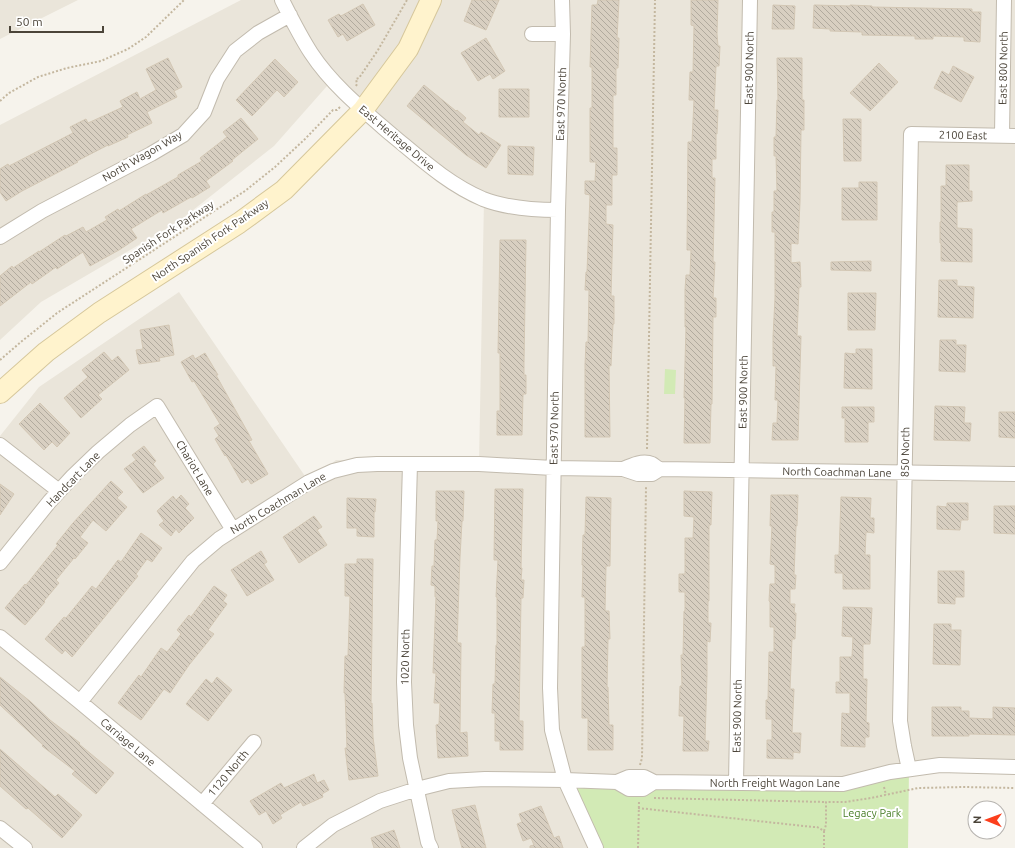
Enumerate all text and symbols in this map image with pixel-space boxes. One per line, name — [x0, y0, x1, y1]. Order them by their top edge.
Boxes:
scale bar — [10, 8, 103, 34]
text: 50 m — [16, 15, 43, 28]
street label: East 900 North — [742, 31, 756, 105]
street label: East 800 North — [996, 31, 1010, 105]
street label: East 970 North — [554, 67, 568, 141]
street label: East Heritage Drive — [357, 103, 437, 173]
street label: North Wagon Way — [100, 128, 184, 184]
street label: 2100 East — [939, 129, 988, 141]
street label: North Spanish Fork Parkway — [150, 196, 271, 283]
street label: Spanish Fork Parkway — [120, 198, 216, 266]
street label: East 900 North — [736, 355, 750, 429]
street label: East 970 North — [547, 391, 561, 465]
street label: 850 North — [899, 427, 911, 477]
street label: Chariot Lane — [174, 438, 216, 498]
street label: Handcart Lane — [44, 449, 102, 509]
street label: North Coachman Lane — [782, 465, 892, 479]
street label: North Coachman Lane — [228, 470, 328, 536]
street label: 1020 North — [399, 629, 411, 685]
street label: East 900 North — [730, 679, 744, 753]
street label: Carriage Lane — [98, 716, 158, 768]
street label: 1120 North — [205, 748, 251, 798]
street label: North Freight Wagon Lane — [710, 777, 840, 789]
north arrow — [967, 800, 1007, 840]
park label: Legacy Park — [843, 807, 902, 819]
text: N — [971, 816, 983, 824]

